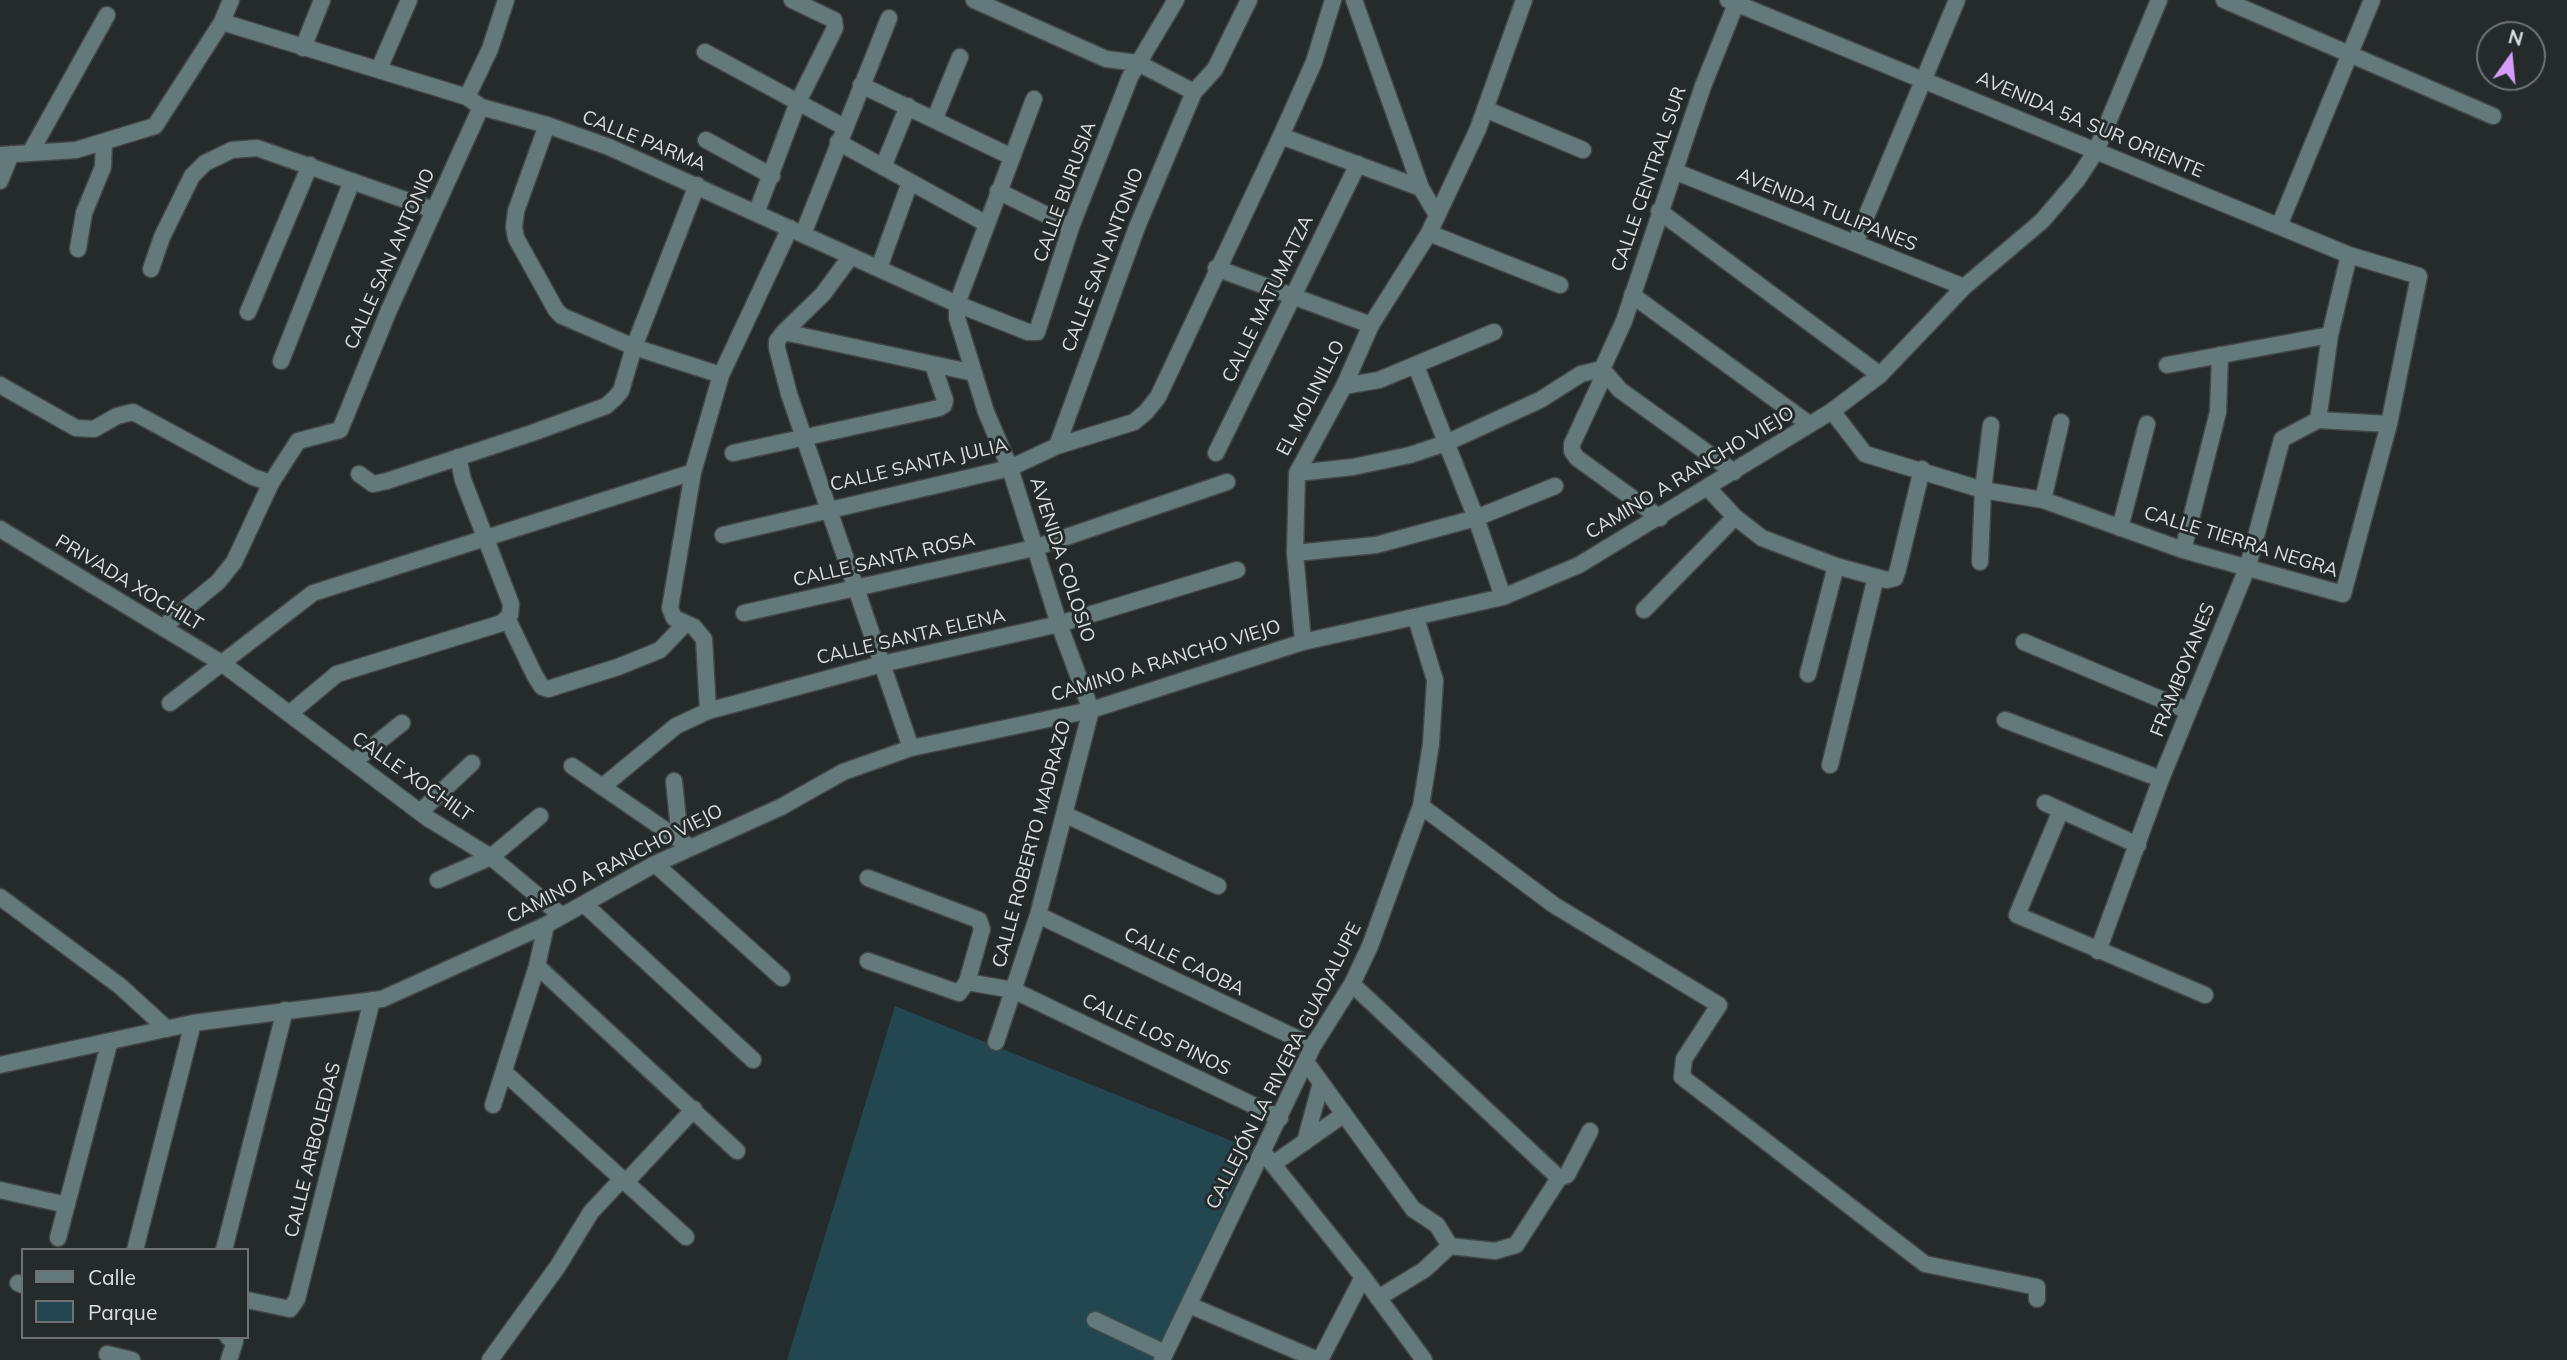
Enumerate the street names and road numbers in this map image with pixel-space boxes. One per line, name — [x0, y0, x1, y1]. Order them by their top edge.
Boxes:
street label: AVENIDA 5A SUR ORIENTE — [1973, 67, 2207, 183]
street label: CALLE CENTRAL SUR — [1607, 83, 1691, 275]
street label: CALLE PARMA — [579, 106, 709, 176]
street label: CALLE BURUSIA — [1029, 119, 1101, 265]
street label: AVENIDA TULIPANES — [1734, 163, 1920, 257]
street label: CALLE SAN ANTONIO — [340, 165, 440, 353]
street label: CALLE SAN ANTONIO — [1057, 165, 1149, 355]
street label: CALLE MATUMATZA — [1218, 212, 1318, 386]
street label: EL MOLINILLO — [1272, 336, 1350, 460]
street label: CAMINO A RANCHO VIEJO — [1582, 402, 1798, 544]
street label: CALLE SANTA JULIA — [828, 433, 1010, 497]
street label: AVENIDA COLOSIO — [1025, 475, 1099, 645]
street label: CALLE TIERRA NEGRA — [2141, 502, 2341, 582]
street label: CALLE SANTA ROSA — [791, 528, 977, 592]
street label: PRIVADA XOCHILT — [51, 530, 207, 636]
street label: FRAMBOYANES — [2146, 600, 2220, 740]
street label: CALLE SANTA ELENA — [814, 604, 1008, 670]
street label: CAMINO A RANCHO VIEJO — [1048, 615, 1284, 707]
street label: CALLE ROBERTO MADRAZO — [988, 718, 1076, 970]
street label: CALLE XOCHILT — [347, 727, 477, 827]
street label: CAMINO A RANCHO VIEJO — [503, 800, 727, 928]
street label: CALLEJÓN LA RIVERA GUADALUPE — [1201, 919, 1367, 1213]
street label: CALLE CAOBA — [1120, 923, 1248, 1001]
street label: CALLE LOS PINOS — [1078, 989, 1234, 1081]
street label: CALLE ARBOLEDAS — [280, 1060, 346, 1240]

